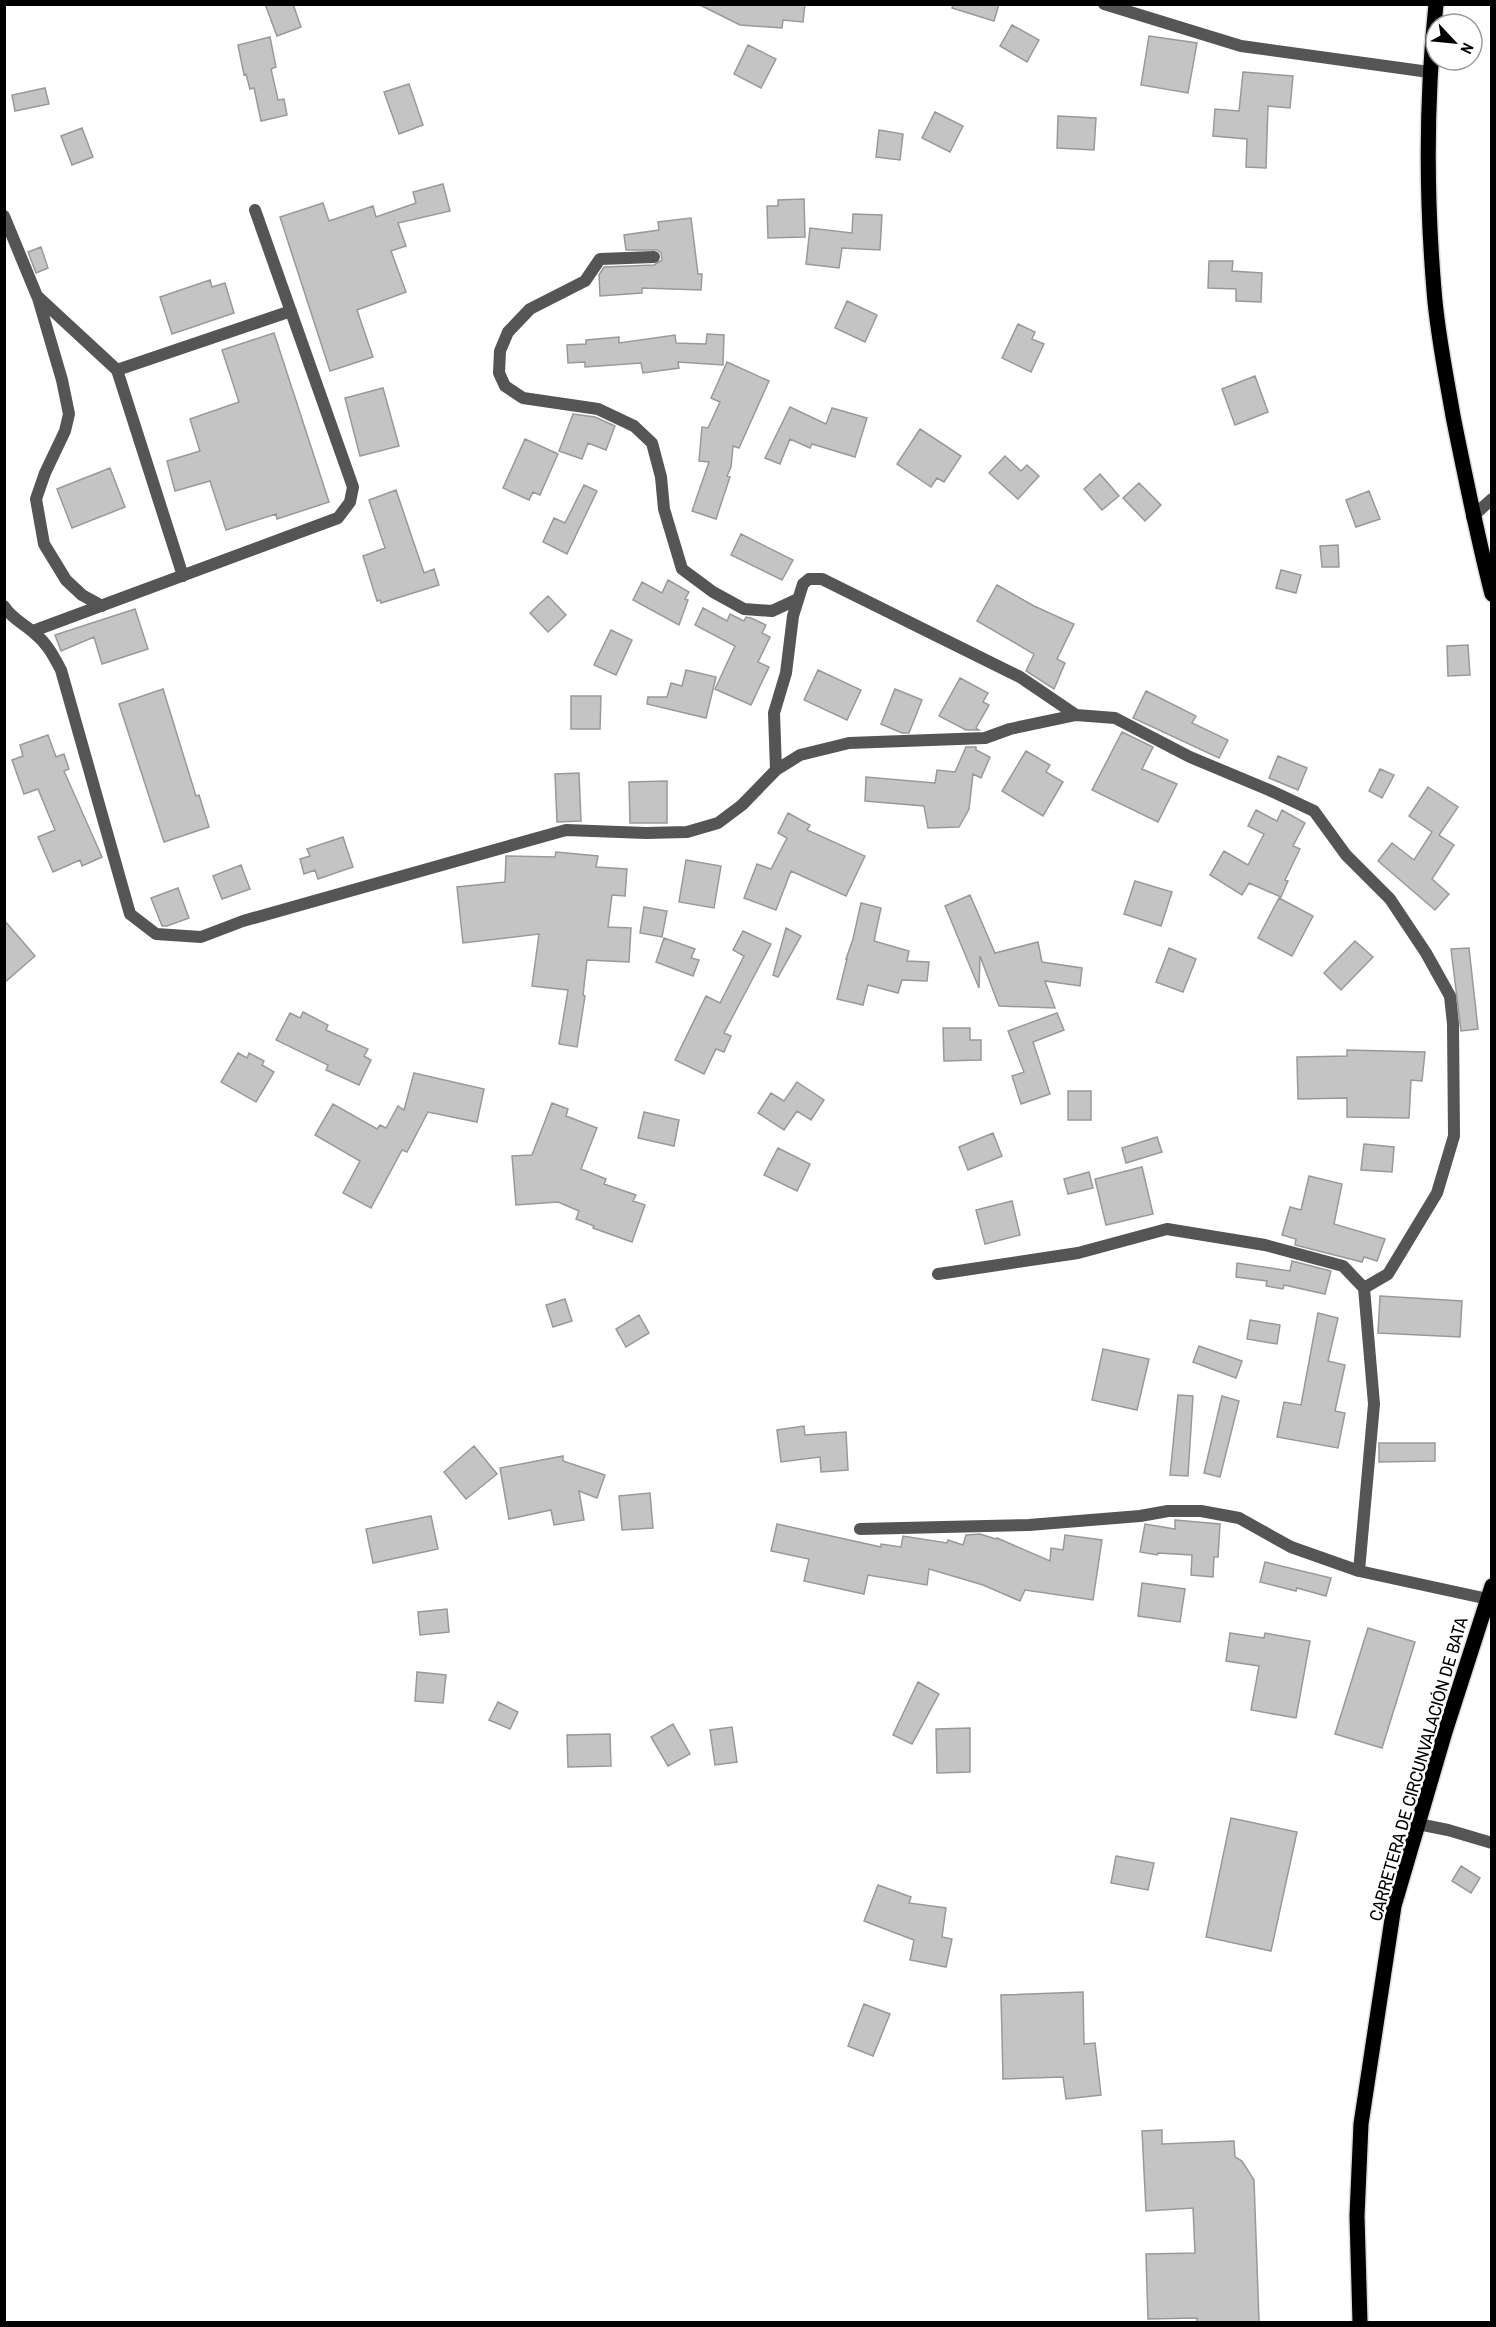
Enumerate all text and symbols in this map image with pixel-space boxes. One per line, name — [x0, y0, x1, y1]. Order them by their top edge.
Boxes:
north arrow — [1424, 12, 1484, 72]
text: N — [1456, 39, 1479, 58]
street label: CARRETERA DE CIRCUNVALACIÓN DE BATA — [1363, 1614, 1473, 1924]

